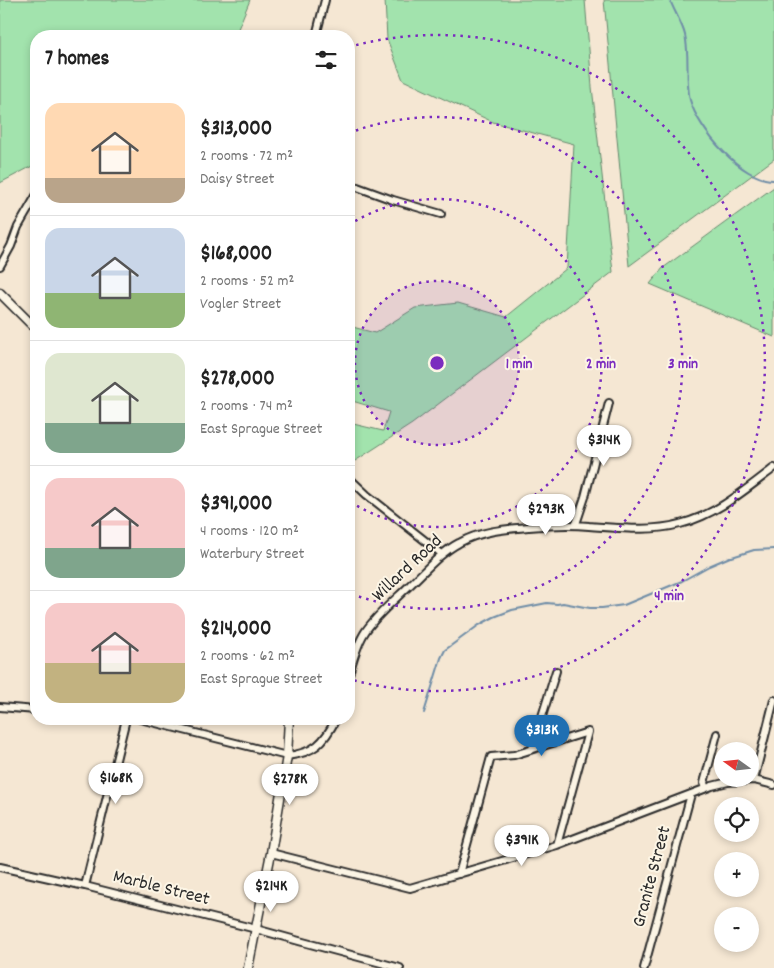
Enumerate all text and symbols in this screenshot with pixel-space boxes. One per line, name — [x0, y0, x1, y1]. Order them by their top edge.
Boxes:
text: 7 homes — [45, 45, 109, 75]
icon: filters — [312, 46, 340, 74]
text: $313,000 — [200, 115, 272, 145]
icon: home — [85, 123, 145, 183]
text: 2 rooms · 72 m² — [200, 145, 293, 168]
text: Daisy Street — [200, 168, 274, 191]
text: $168,000 — [200, 240, 272, 270]
icon: home — [85, 248, 145, 308]
text: 2 rooms · 52 m² — [200, 270, 294, 293]
text: Vogler Street — [200, 293, 281, 316]
centre of rings — [428, 354, 446, 372]
text: 1 min — [506, 354, 532, 376]
text: 2 min — [586, 354, 616, 376]
text: 3 min — [668, 354, 698, 376]
text: $278,000 — [200, 365, 275, 395]
icon: home — [85, 373, 145, 433]
text: 2 rooms · 74 m² — [200, 395, 293, 418]
text: East Sprague Street — [200, 418, 322, 441]
pin: $314K — [569, 424, 639, 467]
text: $314K — [588, 429, 620, 452]
text: $391,000 — [200, 490, 273, 520]
pin: $293K — [511, 494, 581, 536]
icon: home — [85, 498, 145, 558]
text: $293K — [528, 498, 564, 521]
text: 4 rooms · 120 m² — [200, 520, 299, 543]
street label: Willard Road — [367, 529, 449, 609]
text: Waterbury Street — [200, 543, 304, 566]
text: 4 min — [654, 586, 684, 608]
text: $214,000 — [200, 615, 271, 645]
icon: home — [85, 623, 145, 683]
text: 2 rooms · 62 m² — [200, 645, 295, 668]
text: East Sprague Street — [200, 668, 322, 691]
pin: $313K — [507, 714, 577, 757]
text: $313K — [525, 719, 559, 742]
north arrow — [714, 742, 759, 788]
map controls — [714, 742, 759, 952]
pin: $168K — [81, 762, 151, 805]
pin: $278K — [255, 764, 325, 806]
text: $168K — [99, 767, 133, 790]
text: $278K — [272, 768, 308, 791]
button: locate — [714, 797, 759, 842]
street label: Granite Street — [627, 823, 679, 931]
pin: $391K — [487, 824, 557, 867]
text: $391K — [505, 829, 539, 852]
button: + — [714, 852, 759, 897]
street label: Marble Street — [110, 864, 212, 914]
pin: $214K — [236, 870, 306, 913]
text: $214K — [255, 875, 287, 898]
button: − — [714, 907, 759, 952]

